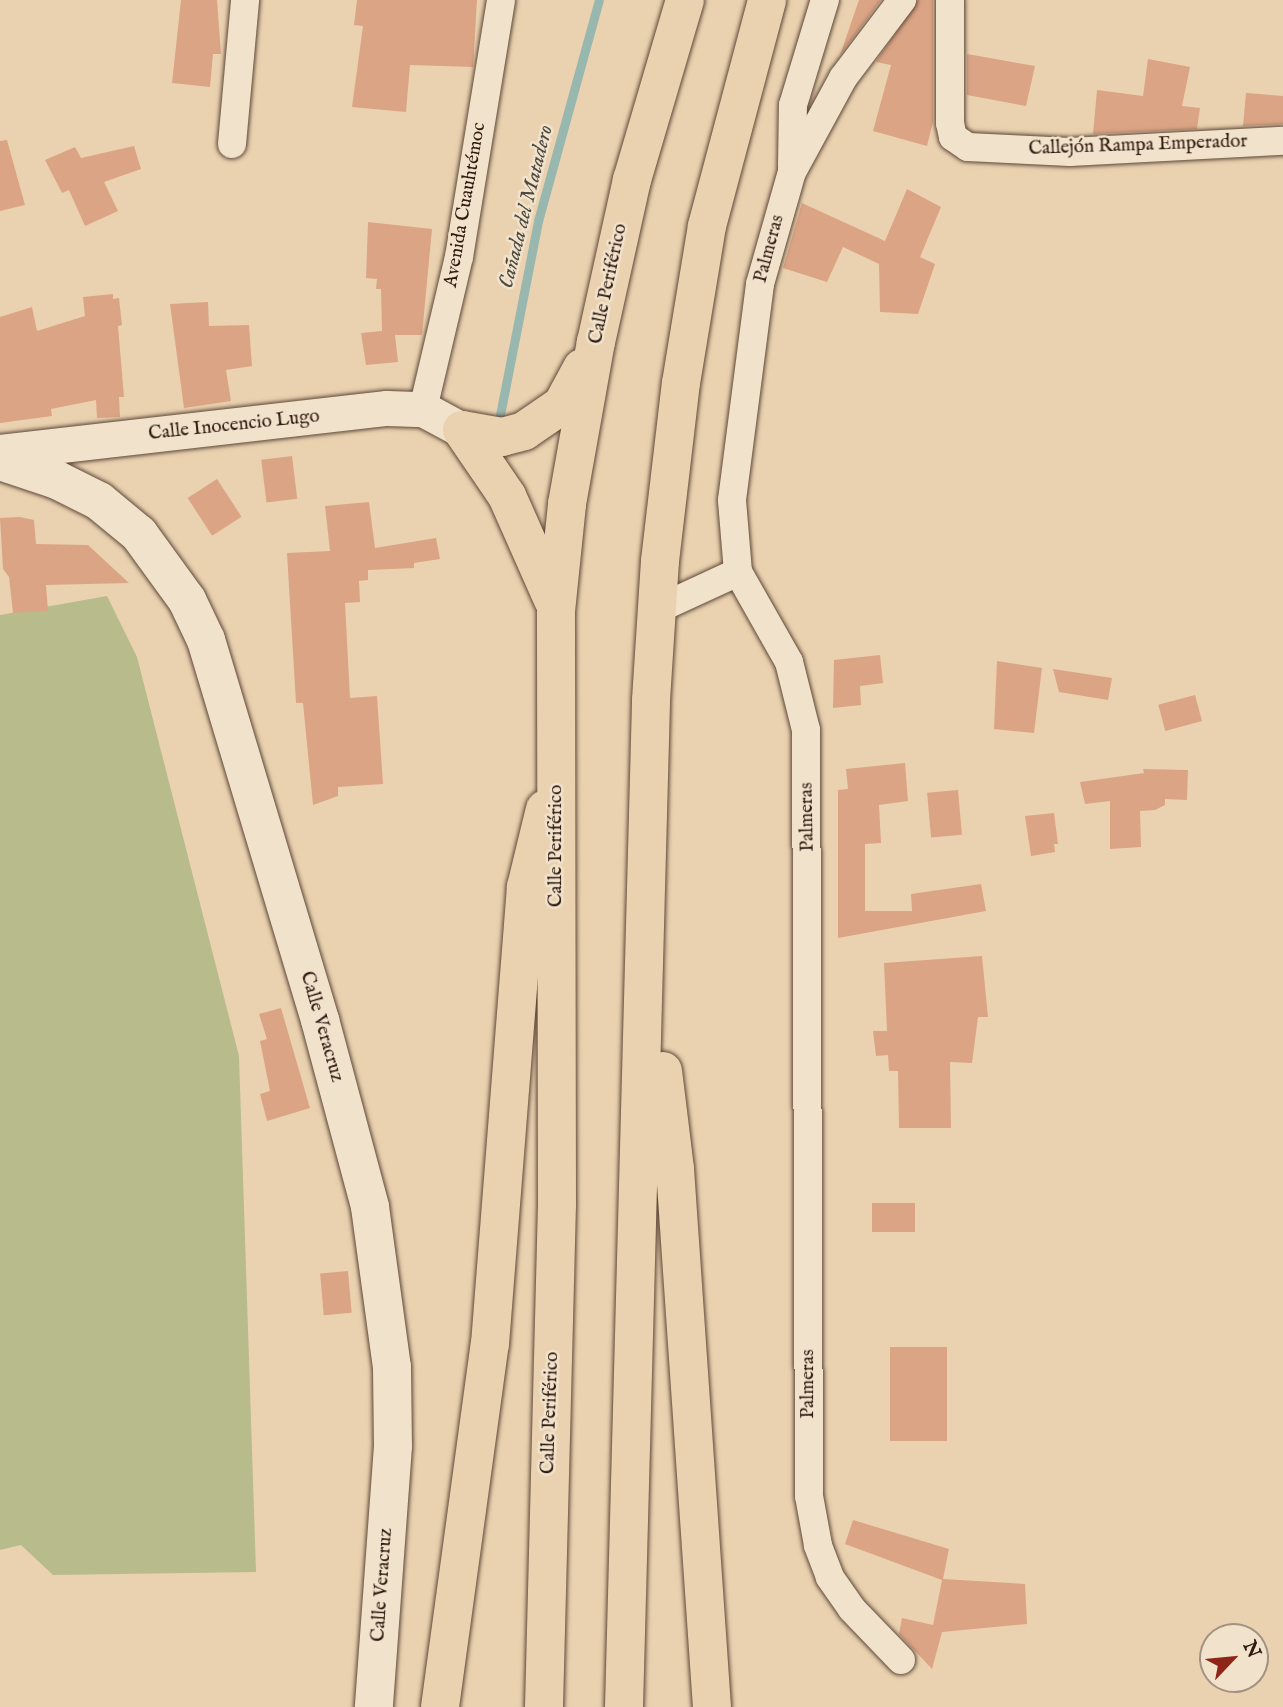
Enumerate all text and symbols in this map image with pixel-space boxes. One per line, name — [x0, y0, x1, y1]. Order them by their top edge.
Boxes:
street label: Avenida Cuauhtémoc — [440, 121, 492, 289]
water label: Cañada del Matadero — [495, 123, 559, 291]
street label: Callejón Rampa Emperador — [1028, 131, 1248, 161]
street label: Palmeras — [750, 212, 790, 286]
street label: Calle Periférico — [585, 222, 633, 346]
street label: Calle Inocencio Lugo — [147, 406, 321, 446]
street label: Palmeras — [796, 782, 820, 852]
street label: Calle Periférico — [546, 785, 568, 907]
street label: Calle Veracruz — [294, 969, 348, 1085]
street label: Palmeras — [798, 1349, 820, 1419]
street label: Calle Periférico — [537, 1351, 565, 1475]
street label: Calle Veracruz — [368, 1527, 398, 1643]
north arrow — [1199, 1623, 1269, 1693]
text: N — [1237, 1637, 1265, 1662]

